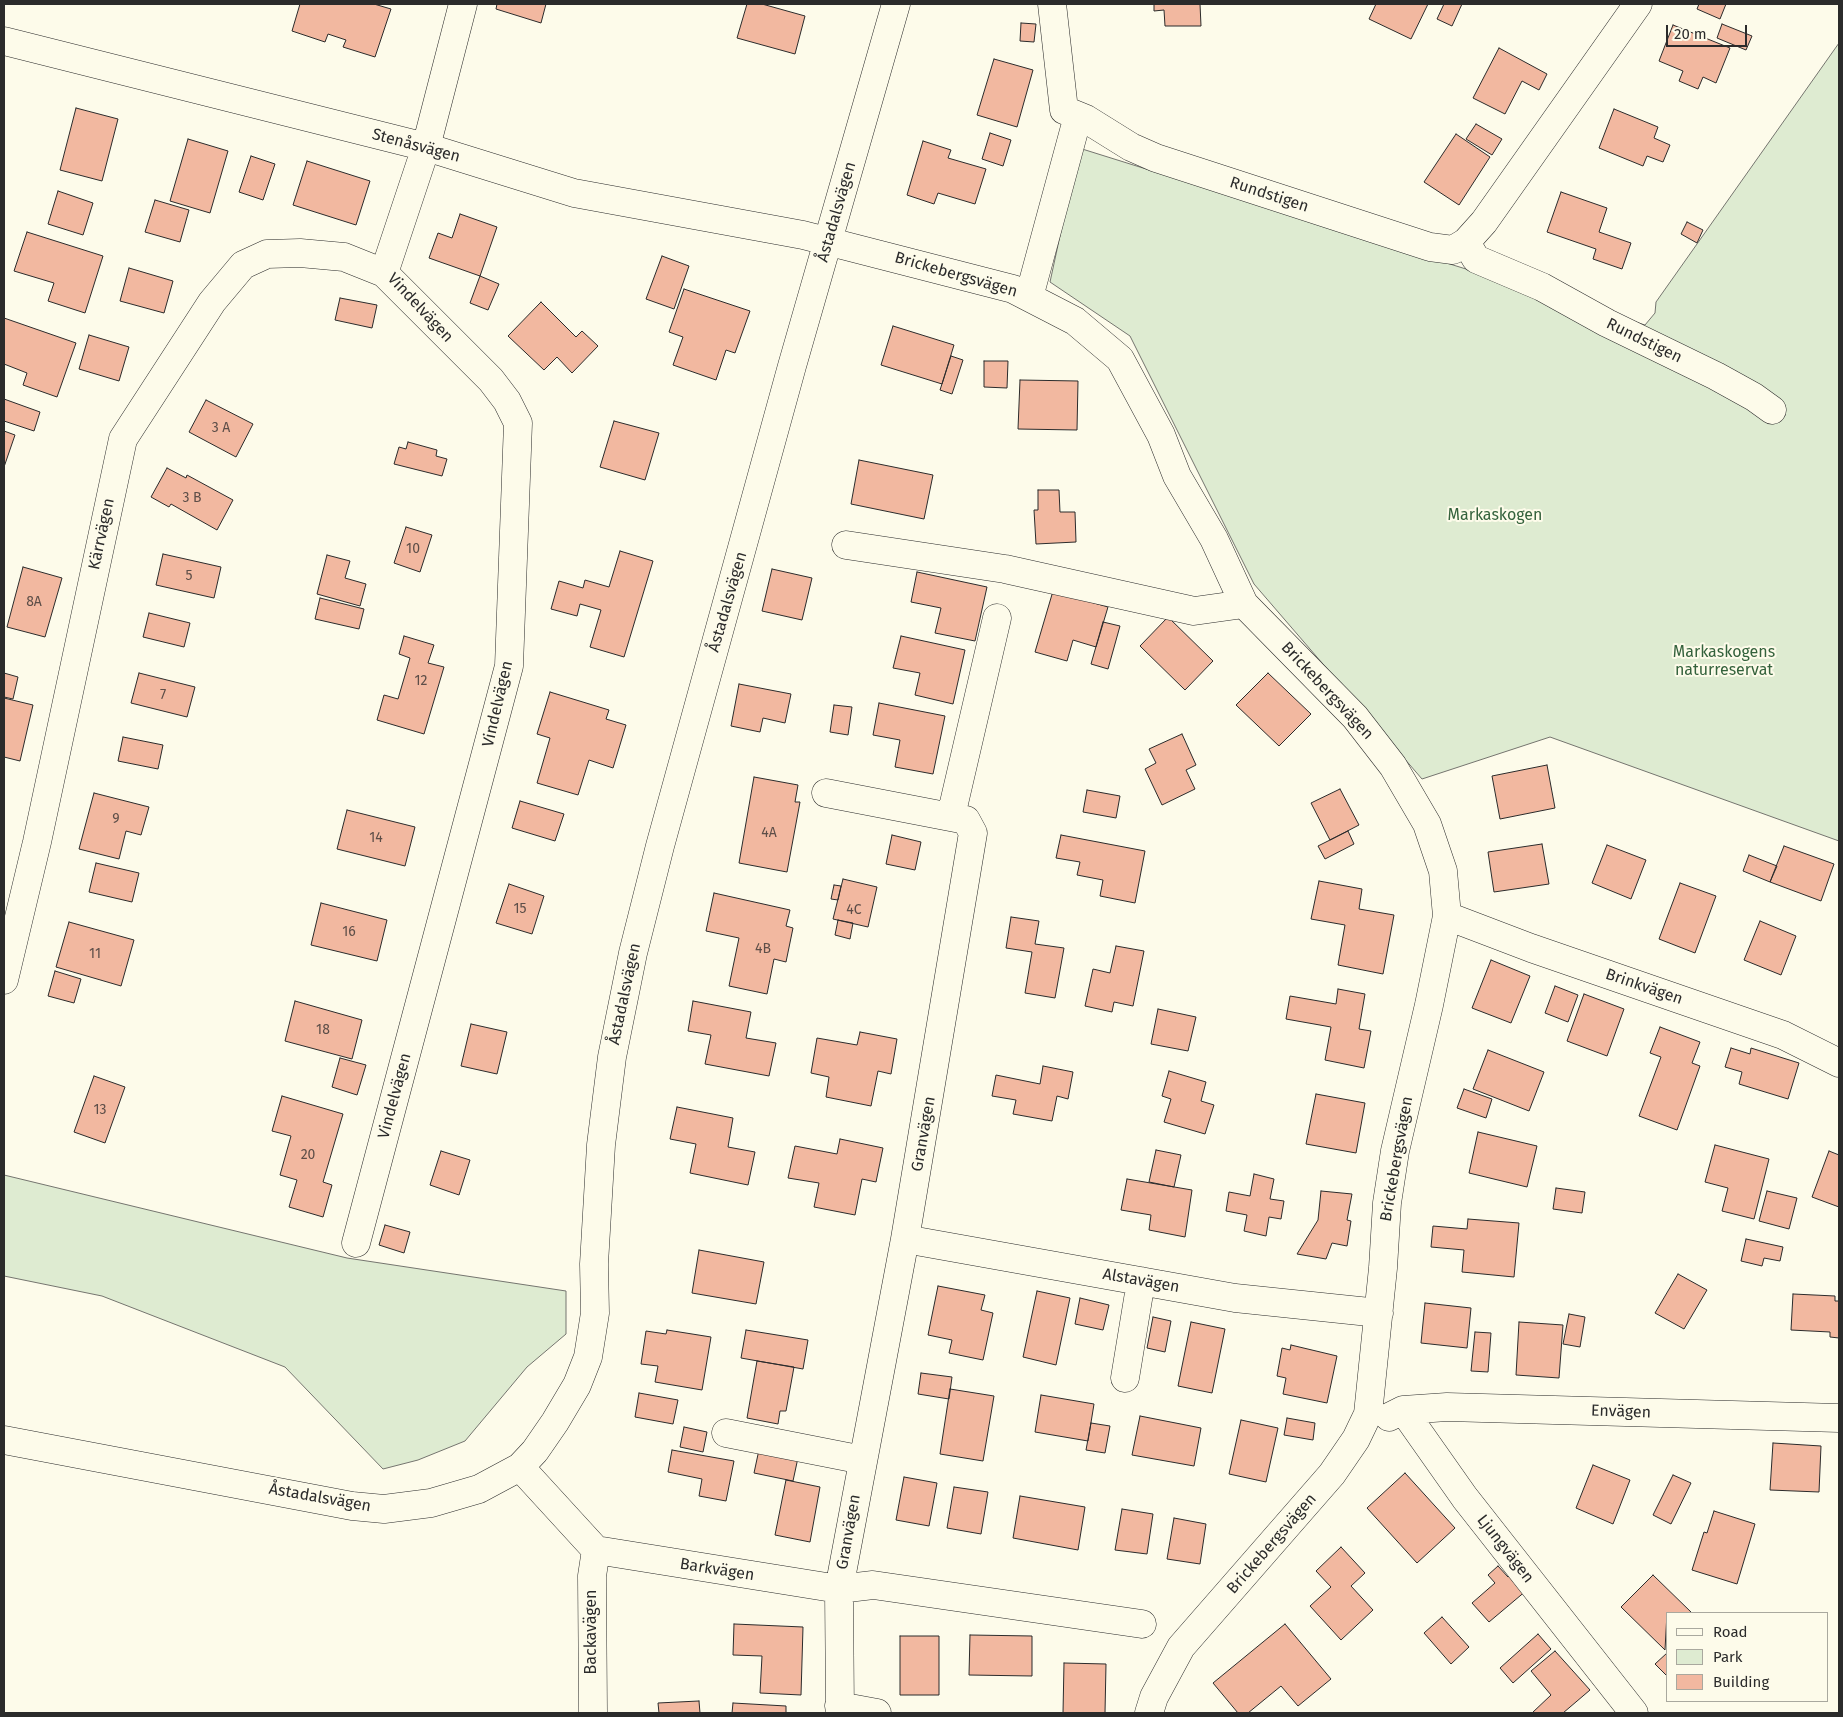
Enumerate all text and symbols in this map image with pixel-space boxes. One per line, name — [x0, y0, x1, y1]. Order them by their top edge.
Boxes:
scale bar — [1668, 15, 1749, 47]
text: 20 m — [1674, 25, 1707, 43]
street label: Stenåsvägen — [370, 125, 462, 167]
street label: Åstadalsvägen — [814, 160, 860, 264]
street label: Rundstigen — [1227, 173, 1311, 217]
street label: Brickebergsvägen — [892, 248, 1020, 302]
street label: Vindelvägen — [383, 269, 457, 347]
street label: Rundstigen — [1603, 314, 1685, 368]
house number: 3 A — [212, 420, 230, 436]
house number: 3 B — [182, 490, 202, 506]
street label: Kärrvägen — [85, 496, 119, 572]
park label: Markaskogen — [1448, 506, 1542, 526]
house number: 10 — [406, 541, 420, 557]
street label: Åstadalsvägen — [705, 550, 751, 654]
house number: 5 — [185, 568, 193, 584]
house number: 8A — [26, 594, 42, 610]
street label: Brickebergsvägen — [1277, 638, 1377, 744]
park label: Markaskogens naturreservat — [1673, 643, 1775, 681]
street label: Vindelvägen — [479, 659, 517, 749]
house number: 12 — [415, 673, 427, 689]
house number: 7 — [160, 687, 166, 703]
house number: 9 — [112, 811, 120, 827]
house number: 4A — [761, 825, 777, 841]
house number: 14 — [369, 830, 383, 846]
house number: 15 — [513, 901, 527, 917]
house number: 4C — [846, 902, 862, 918]
house number: 16 — [342, 924, 356, 940]
street label: Åstadalsvägen — [605, 941, 645, 1047]
house number: 4B — [755, 941, 771, 957]
house number: 11 — [89, 946, 101, 962]
street label: Brinkvägen — [1603, 965, 1685, 1009]
house number: 18 — [316, 1022, 330, 1038]
street label: Vindelvägen — [374, 1051, 416, 1141]
street label: Granvägen — [908, 1095, 940, 1173]
street label: Brickebergsvägen — [1377, 1095, 1417, 1223]
house number: 13 — [93, 1102, 107, 1118]
house number: 20 — [301, 1147, 315, 1163]
street label: Alstavägen — [1101, 1265, 1181, 1297]
street label: Envägen — [1591, 1401, 1651, 1423]
street label: Åstadalsvägen — [267, 1480, 373, 1516]
street label: Brickebergsvägen — [1223, 1490, 1321, 1598]
street label: Granvägen — [833, 1493, 865, 1571]
street label: Ljungvägen — [1472, 1511, 1538, 1587]
street label: Barkvägen — [678, 1555, 756, 1585]
street label: Backavägen — [582, 1590, 602, 1674]
legend — [1666, 1612, 1828, 1702]
text: Road — [1713, 1623, 1748, 1641]
text: Park — [1713, 1648, 1743, 1666]
text: Building — [1713, 1673, 1769, 1691]

